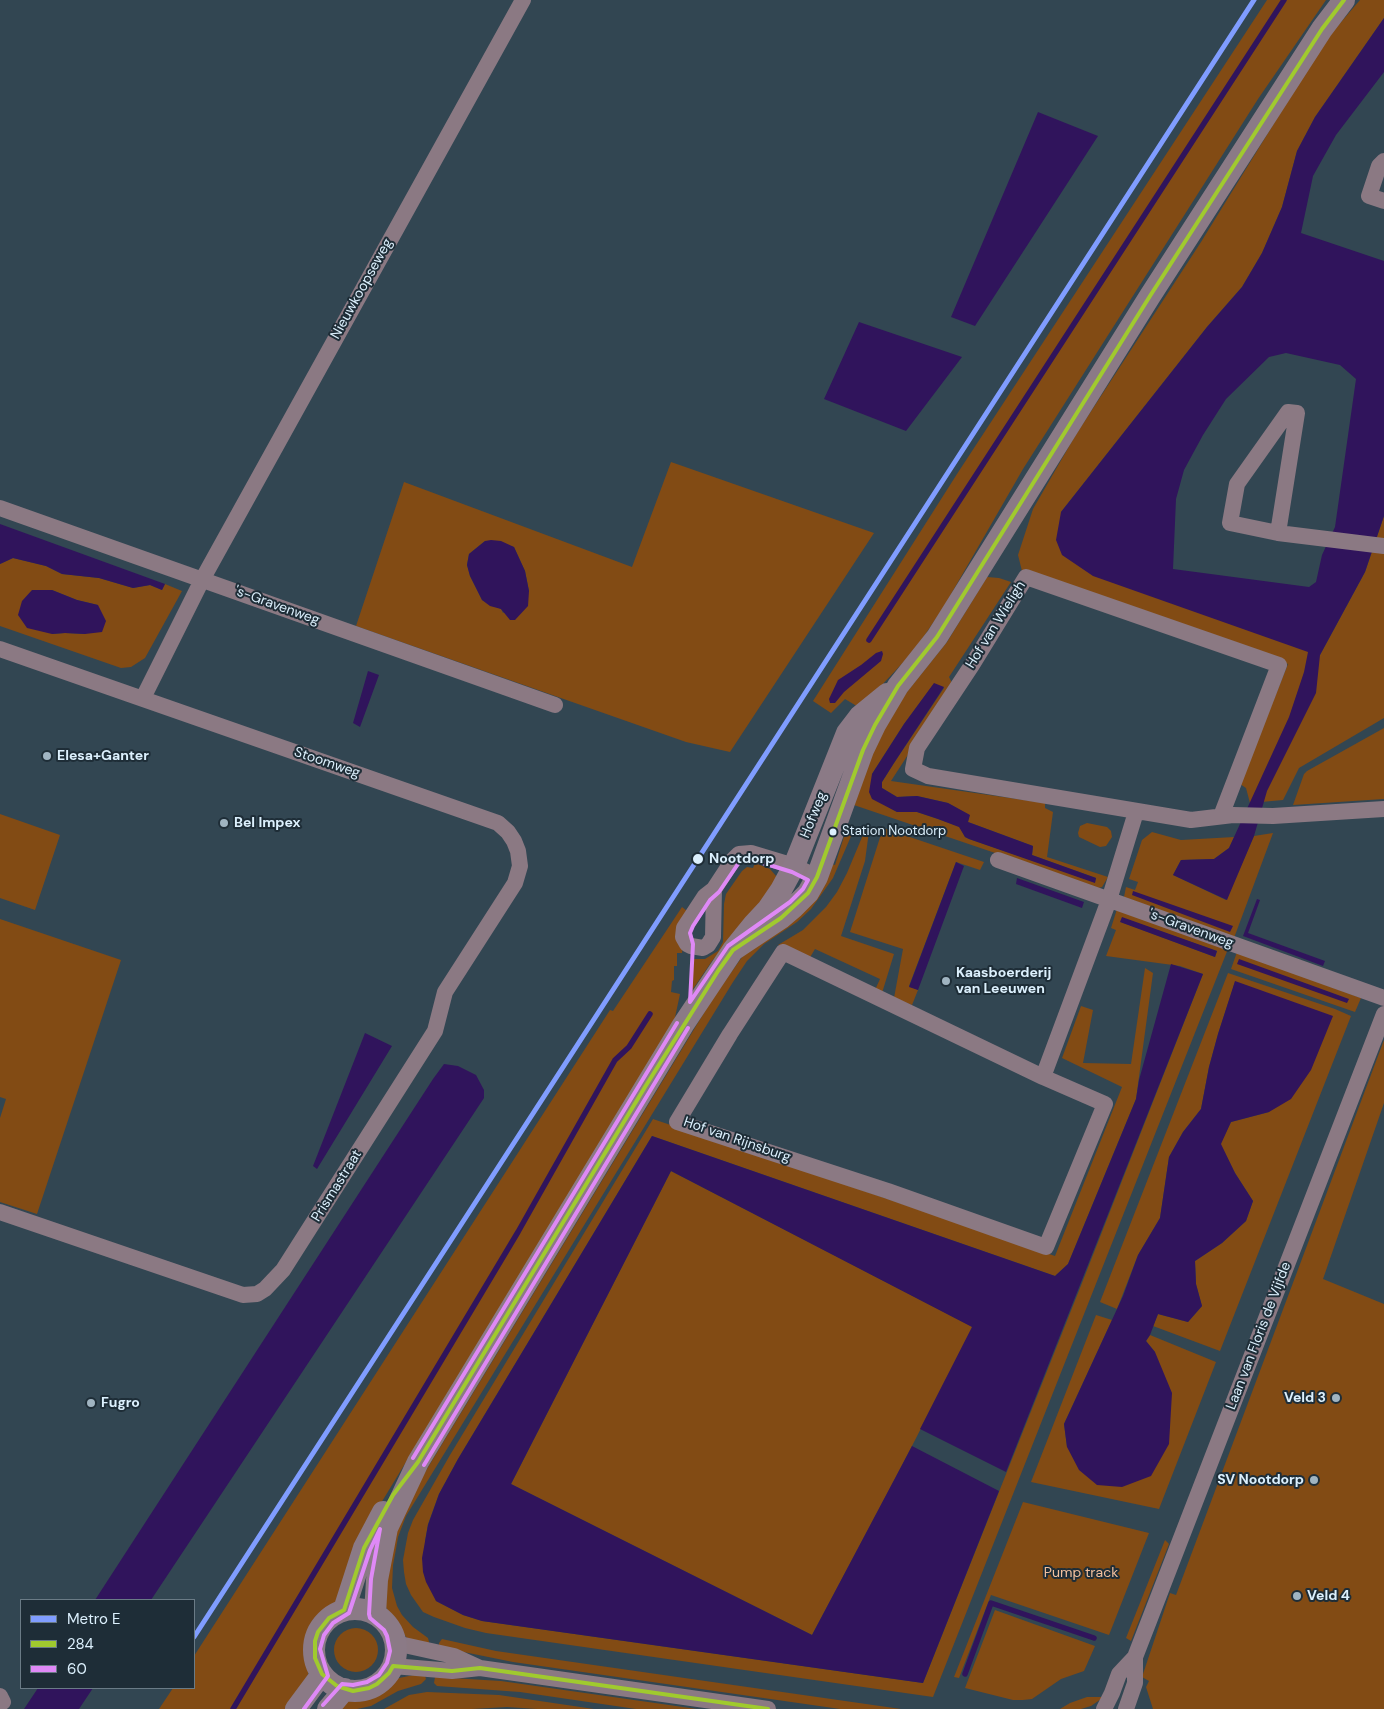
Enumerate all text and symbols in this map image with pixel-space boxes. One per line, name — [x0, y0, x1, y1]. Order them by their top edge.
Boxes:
street label: Nieuwkoopseweg — [327, 236, 397, 342]
street label: Hof van Wieligh — [962, 578, 1030, 672]
street label: 's-Gravenweg — [232, 583, 322, 629]
street label: Stoomweg — [292, 744, 362, 782]
place label: Elesa+Ganter — [57, 748, 149, 764]
marker: Elesa+Ganter — [41, 750, 53, 762]
street label: Hofweg — [797, 789, 831, 841]
place label: Bel Impex — [234, 815, 300, 831]
marker: Bel Impex — [218, 817, 230, 829]
place label: Station Nootdorp — [842, 824, 946, 840]
marker: Station Nootdorp — [828, 827, 838, 837]
place label: Nootdorp — [709, 851, 774, 867]
marker: Nootdorp — [691, 852, 705, 866]
street label: 's-Gravenweg — [1146, 906, 1236, 952]
place label: Kaasboerderij van Leeuwen — [956, 965, 1051, 998]
marker: Kaasboerderij van Leeuwen — [940, 975, 952, 987]
street label: Hof van Rijnsburg — [681, 1114, 793, 1166]
street label: Prismastraat — [308, 1147, 366, 1225]
street label: Laan van Floris de Vijfde — [1223, 1260, 1295, 1412]
place label: Veld 3 — [1284, 1390, 1326, 1406]
marker: Veld 3 — [1330, 1392, 1342, 1404]
place label: Fugro — [101, 1395, 140, 1411]
marker: Fugro — [85, 1397, 97, 1409]
place label: SV Nootdorp — [1217, 1472, 1304, 1488]
marker: SV Nootdorp — [1308, 1474, 1320, 1486]
park label: Pump track — [1044, 1565, 1118, 1581]
place label: Veld 4 — [1307, 1588, 1350, 1604]
marker: Veld 4 — [1291, 1590, 1303, 1602]
legend — [20, 1599, 195, 1689]
text: Metro E — [67, 1609, 120, 1629]
text: 284 — [67, 1634, 94, 1654]
text: 60 — [67, 1659, 87, 1679]

